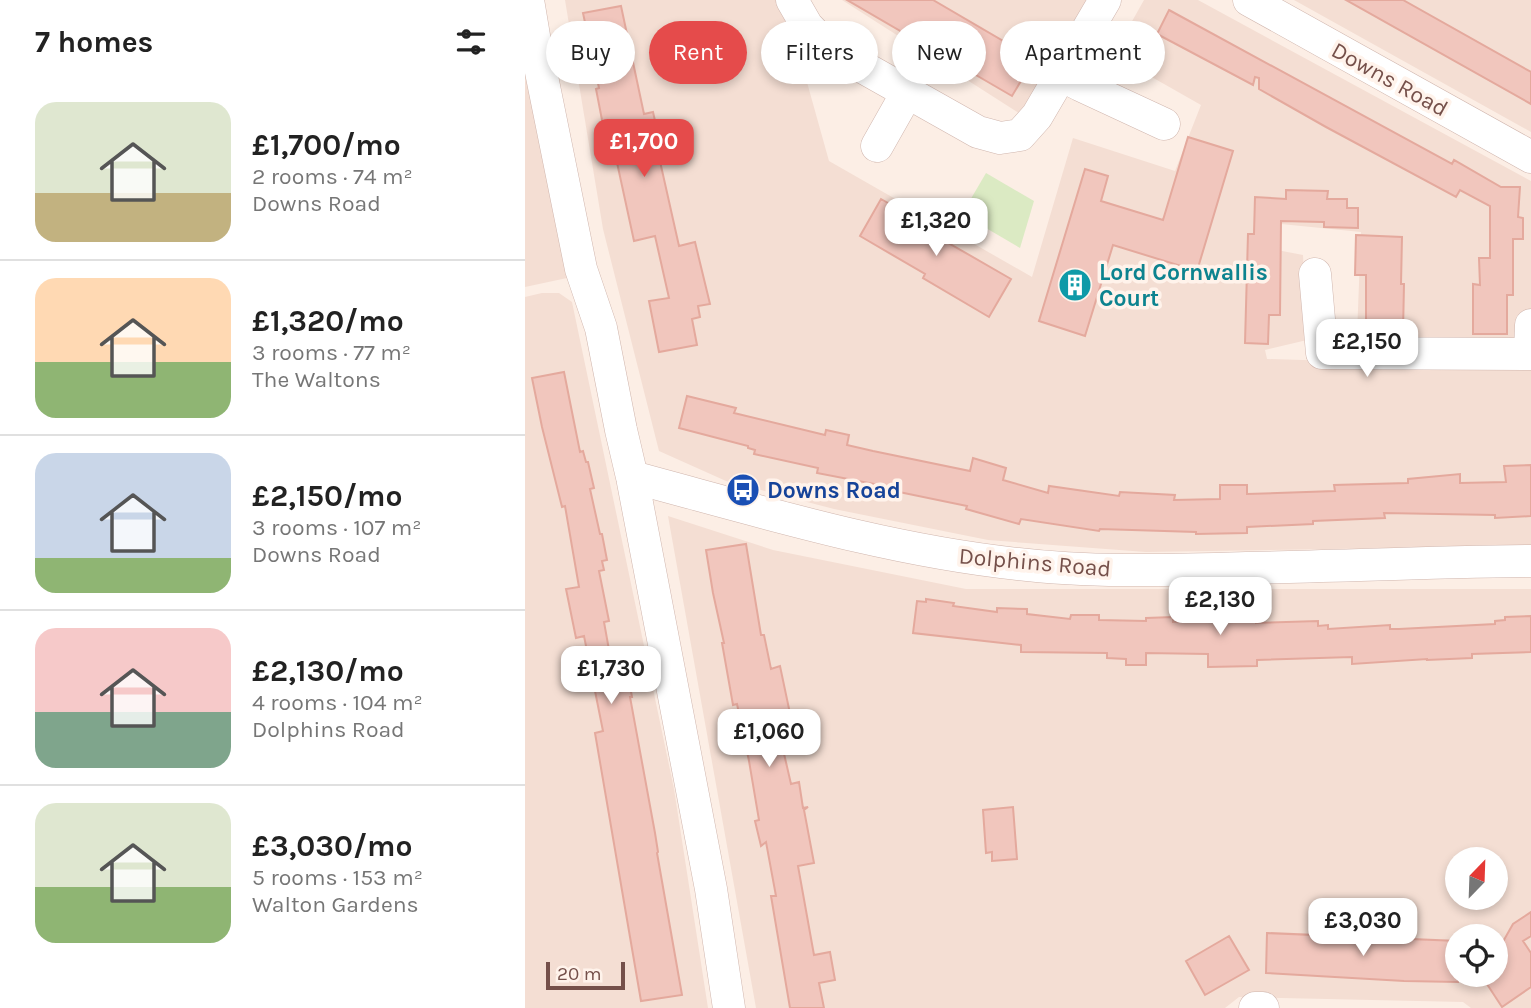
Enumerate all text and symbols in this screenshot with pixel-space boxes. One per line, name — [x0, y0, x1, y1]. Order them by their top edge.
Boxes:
chip: Buy — [546, 21, 635, 84]
chip: Rent — [649, 21, 747, 84]
chip: Filters — [761, 21, 878, 84]
chip: New — [892, 21, 986, 84]
chip: Apartment — [1000, 21, 1165, 84]
icon: filters — [452, 23, 490, 61]
text: 7 homes — [35, 24, 153, 60]
street label: Downs Road — [1327, 36, 1453, 122]
pin: £1,700 — [587, 120, 701, 179]
text: £1,700/mo — [252, 127, 401, 163]
text: £1,700 — [610, 128, 678, 155]
icon: home — [91, 130, 175, 214]
text: 2 rooms · 74 m² — [252, 163, 413, 190]
text: Downs Road — [252, 190, 381, 217]
pin: £1,320 — [879, 198, 993, 258]
text: £1,320 — [901, 207, 971, 234]
place label: Lord Cornwallis Court — [1099, 259, 1268, 312]
building icon: Lord Cornwallis Court — [1056, 266, 1094, 304]
text: £1,320/mo — [252, 303, 404, 339]
icon: home — [91, 306, 175, 390]
pin: £2,150 — [1310, 320, 1424, 379]
text: £2,150 — [1332, 328, 1402, 355]
text: 3 rooms · 77 m² — [252, 339, 411, 366]
text: The Waltons — [252, 366, 381, 393]
bus stop icon: Downs Road — [724, 471, 762, 509]
place label: Downs Road — [767, 477, 901, 504]
text: £2,150/mo — [252, 478, 403, 514]
icon: home — [91, 481, 175, 565]
text: 3 rooms · 107 m² — [252, 514, 421, 541]
text: Downs Road — [252, 541, 381, 568]
street label: Dolphins Road — [958, 542, 1112, 583]
pin: £2,130 — [1163, 578, 1277, 637]
text: £2,130 — [1185, 586, 1255, 613]
pin: £1,730 — [554, 646, 668, 706]
text: £2,130/mo — [252, 653, 404, 689]
text: £1,730 — [577, 655, 645, 682]
icon: home — [91, 656, 175, 740]
text: 4 rooms · 104 m² — [252, 689, 423, 716]
pin: £1,060 — [712, 710, 826, 769]
text: Dolphins Road — [252, 716, 405, 743]
text: £1,060 — [734, 718, 804, 745]
text: £3,030/mo — [252, 828, 413, 864]
icon: home — [91, 831, 175, 915]
north arrow — [1445, 847, 1509, 910]
map controls — [1445, 847, 1508, 987]
text: 5 rooms · 153 m² — [252, 864, 423, 891]
text: Walton Gardens — [252, 891, 419, 918]
pin: £3,030 — [1306, 898, 1420, 958]
text: £3,030 — [1324, 907, 1402, 934]
button: locate — [1445, 924, 1508, 987]
scale bar — [546, 959, 625, 991]
text: 20 m — [557, 963, 602, 985]

